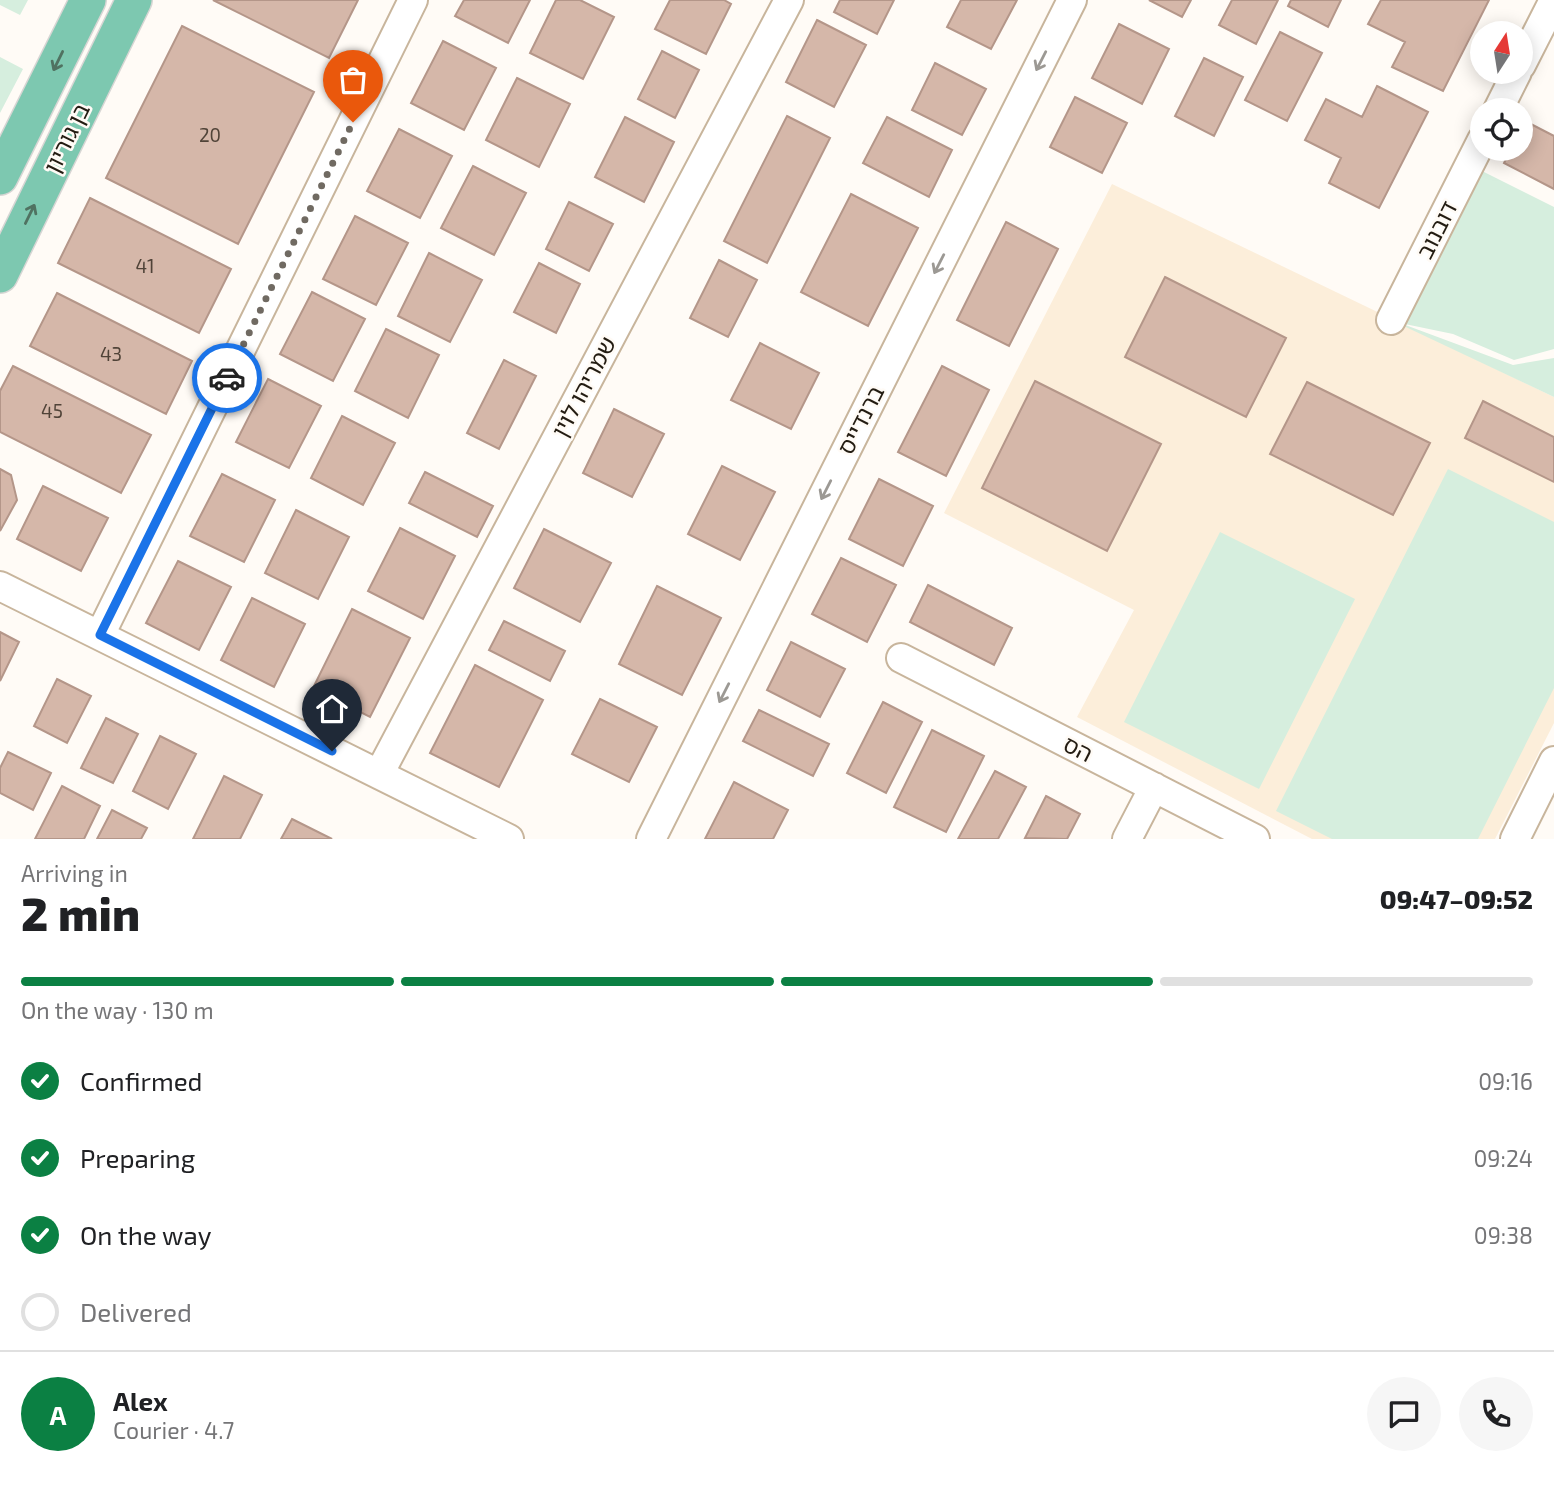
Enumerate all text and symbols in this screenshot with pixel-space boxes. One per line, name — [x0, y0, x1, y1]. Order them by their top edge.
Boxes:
north arrow — [1470, 21, 1533, 84]
map controls — [1470, 21, 1533, 161]
one-way arrow — [50, 50, 64, 71]
pin — [323, 50, 383, 122]
one-way arrow — [1034, 50, 1048, 71]
icon: bag — [334, 61, 372, 99]
street label: בן גוריון — [37, 98, 95, 177]
button: locate — [1470, 98, 1533, 161]
house number: 20 — [199, 123, 221, 146]
street label: דובנוב — [1410, 196, 1462, 263]
one-way arrow — [24, 204, 37, 225]
one-way arrow — [932, 253, 946, 274]
house number: 41 — [135, 254, 155, 277]
street label: שמריהו לוין — [545, 331, 621, 442]
house number: 43 — [100, 342, 122, 365]
courier — [192, 343, 262, 413]
icon: car — [208, 359, 246, 397]
street label: ברנדייס — [831, 380, 889, 459]
house number: 45 — [41, 399, 63, 422]
one-way arrow — [819, 479, 833, 500]
pin — [302, 679, 362, 751]
one-way arrow — [717, 682, 731, 703]
icon: home — [313, 690, 351, 728]
street label: הס — [1059, 729, 1098, 767]
text: Arriving in — [21, 859, 128, 887]
text: 09:47–09:52 — [1380, 883, 1533, 914]
text: 2 min — [21, 885, 140, 940]
text: On the way · 130 m — [21, 996, 214, 1024]
icon: check — [21, 1062, 59, 1100]
text: Confirmed — [80, 1065, 203, 1096]
text: 09:16 — [1478, 1067, 1533, 1095]
icon: check — [21, 1139, 59, 1177]
text: Preparing — [80, 1142, 195, 1173]
text: 09:24 — [1473, 1144, 1533, 1172]
icon: check — [21, 1216, 59, 1254]
text: On the way — [80, 1219, 211, 1250]
text: 09:38 — [1474, 1221, 1533, 1249]
text: Delivered — [80, 1296, 192, 1327]
button: chat — [1367, 1377, 1441, 1451]
button: phone — [1459, 1377, 1533, 1451]
text: Alex — [113, 1385, 168, 1416]
text: A — [50, 1399, 66, 1430]
text: Courier · 4.7 — [113, 1416, 234, 1444]

